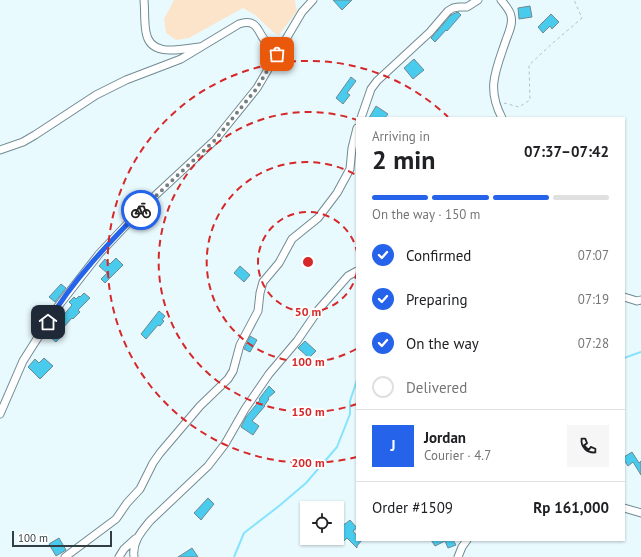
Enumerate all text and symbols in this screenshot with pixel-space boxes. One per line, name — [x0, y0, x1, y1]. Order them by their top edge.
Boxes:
pin — [260, 37, 294, 71]
icon: bag — [266, 43, 288, 65]
text: Arriving in — [372, 128, 430, 145]
text: 07:37–07:42 — [524, 142, 609, 161]
text: 2 min — [372, 143, 435, 176]
courier — [121, 190, 161, 230]
icon: bike — [130, 199, 152, 221]
text: On the way · 150 m — [372, 206, 480, 223]
icon: check — [372, 244, 394, 266]
text: Confirmed — [406, 246, 471, 265]
text: 07:07 — [578, 247, 609, 264]
centre of rings — [301, 255, 315, 269]
icon: check — [372, 288, 394, 310]
text: Preparing — [406, 290, 468, 309]
text: 07:19 — [578, 291, 609, 308]
text: 50 m — [295, 304, 321, 319]
pin — [31, 305, 65, 339]
icon: home — [37, 311, 59, 333]
icon: check — [372, 332, 394, 354]
text: On the way — [406, 334, 479, 353]
text: 07:28 — [578, 335, 609, 352]
text: 100 m — [291, 354, 325, 369]
text: Delivered — [406, 378, 467, 397]
text: 150 m — [291, 404, 325, 419]
button: phone — [567, 425, 609, 467]
text: Jordan — [424, 428, 466, 447]
text: J — [390, 436, 396, 455]
text: Courier · 4.7 — [424, 447, 491, 464]
text: 200 m — [291, 455, 325, 470]
text: Order #1509 — [372, 498, 453, 517]
text: Rp 161,000 — [533, 498, 609, 517]
map controls — [300, 501, 344, 545]
button: locate — [300, 501, 344, 545]
scale bar — [12, 529, 112, 548]
text: 100 m — [18, 531, 48, 545]

